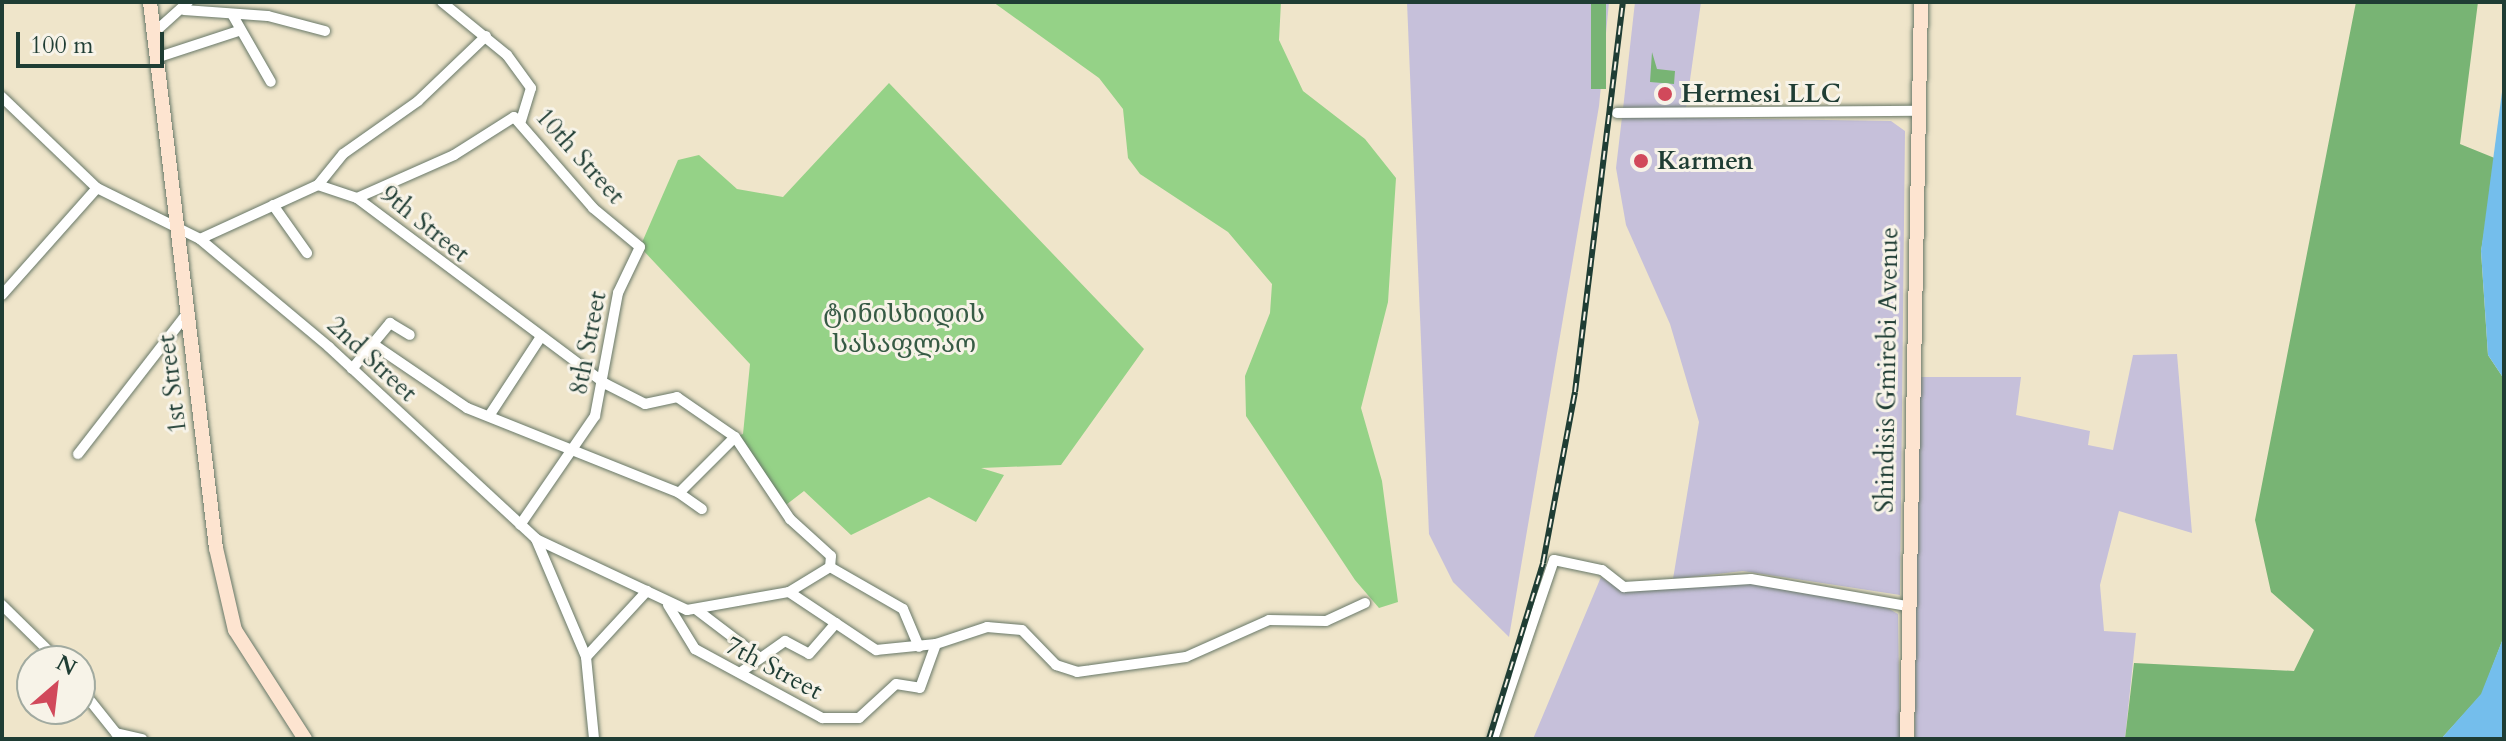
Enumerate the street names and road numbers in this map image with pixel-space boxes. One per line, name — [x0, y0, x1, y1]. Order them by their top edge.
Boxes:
street label: 10th Street — [529, 101, 631, 211]
street label: 9th Street — [374, 179, 476, 269]
street label: Shindisis Gmirebi Avenue — [1869, 227, 1905, 513]
street label: 8th Street — [563, 288, 613, 398]
street label: 2nd Street — [321, 310, 423, 408]
street label: 1st Street — [150, 333, 194, 435]
street label: 7th Street — [720, 630, 828, 706]

